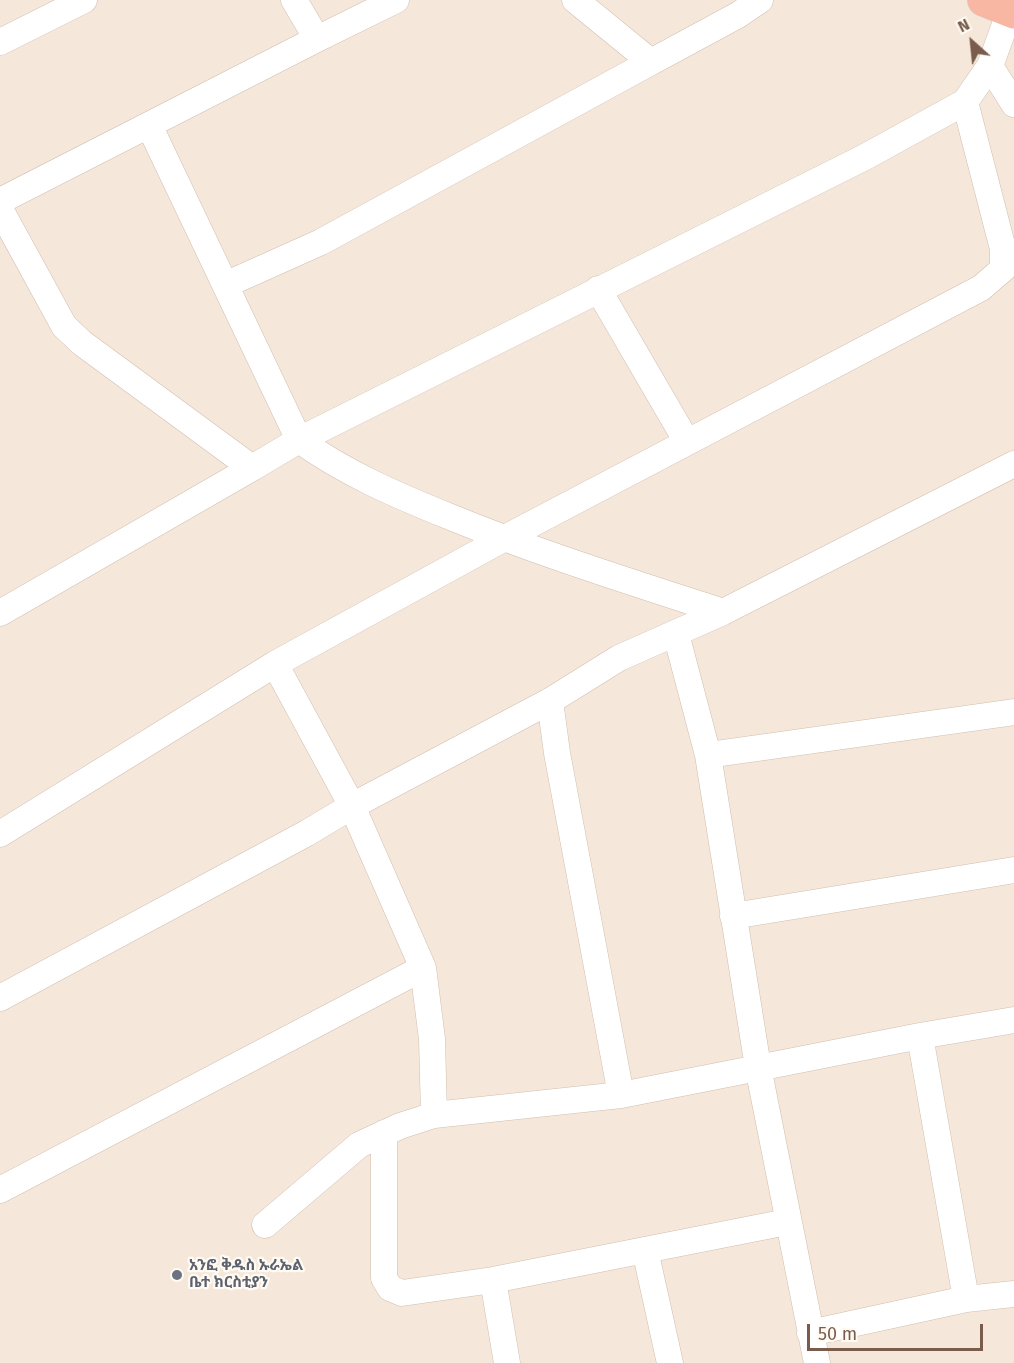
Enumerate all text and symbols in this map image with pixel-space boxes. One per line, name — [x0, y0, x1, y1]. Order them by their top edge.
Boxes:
north arrow — [942, 12, 1002, 72]
text: N — [955, 15, 973, 36]
place label: አንፎ ቅዱስ ኡራኤል ቤተ ክርስቲያን — [189, 1257, 303, 1292]
marker: አንፎ ቅዱስ ኡራኤል ቤተ ክርስቲያን — [170, 1268, 184, 1282]
scale bar — [810, 1312, 986, 1350]
text: 50 m — [818, 1323, 857, 1345]

